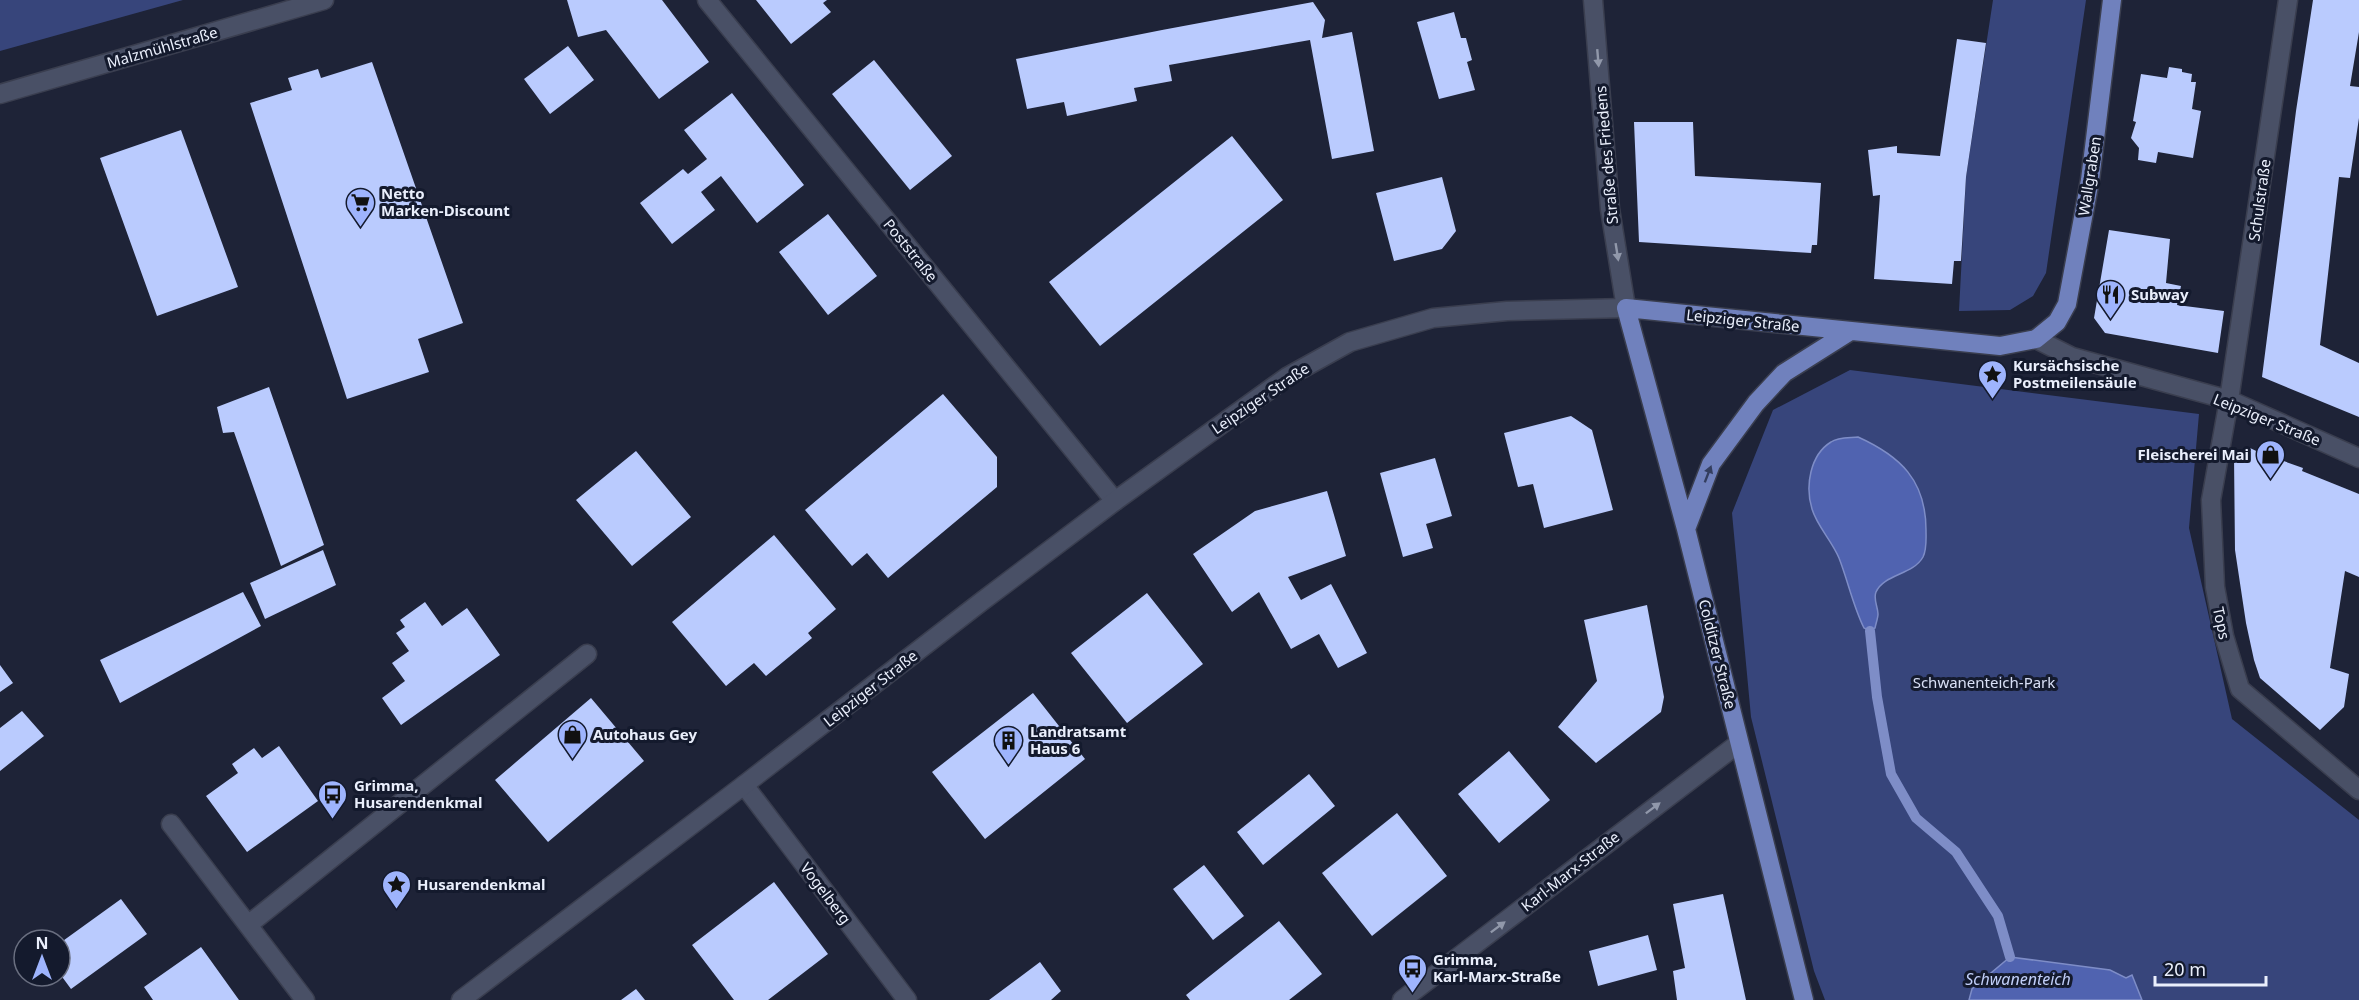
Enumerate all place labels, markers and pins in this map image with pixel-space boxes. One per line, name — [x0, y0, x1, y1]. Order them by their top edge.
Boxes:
place label: Netto Marken-Discount — [381, 183, 510, 220]
supermarket icon: Netto Marken-Discount — [344, 186, 376, 228]
restaurant icon: Subway — [2094, 278, 2126, 320]
place label: Subway — [2131, 284, 2189, 304]
place label: Kursächsische Postmeilensäule — [2013, 355, 2137, 392]
place icon: Kursächsische Postmeilensäule — [1976, 358, 2008, 400]
shop icon: Fleischerei Mai — [2254, 438, 2286, 480]
place label: Fleischerei Mai — [2138, 444, 2249, 464]
shop icon: Autohaus Gey — [556, 718, 588, 760]
place label: Landratsamt Haus 6 — [1030, 721, 1127, 758]
place label: Autohaus Gey — [593, 724, 697, 744]
building icon: Landratsamt Haus 6 — [993, 724, 1025, 766]
place label: Grimma, Husarendenkmal — [354, 775, 482, 812]
bus stop icon: Grimma, Husarendenkmal — [317, 778, 349, 820]
place icon: Husarendenkmal — [380, 868, 412, 910]
place label: Husarendenkmal — [417, 874, 545, 894]
place label: Grimma, Karl-Marx-Straße — [1433, 949, 1561, 986]
bus stop icon: Grimma, Karl-Marx-Straße — [1396, 952, 1428, 994]

